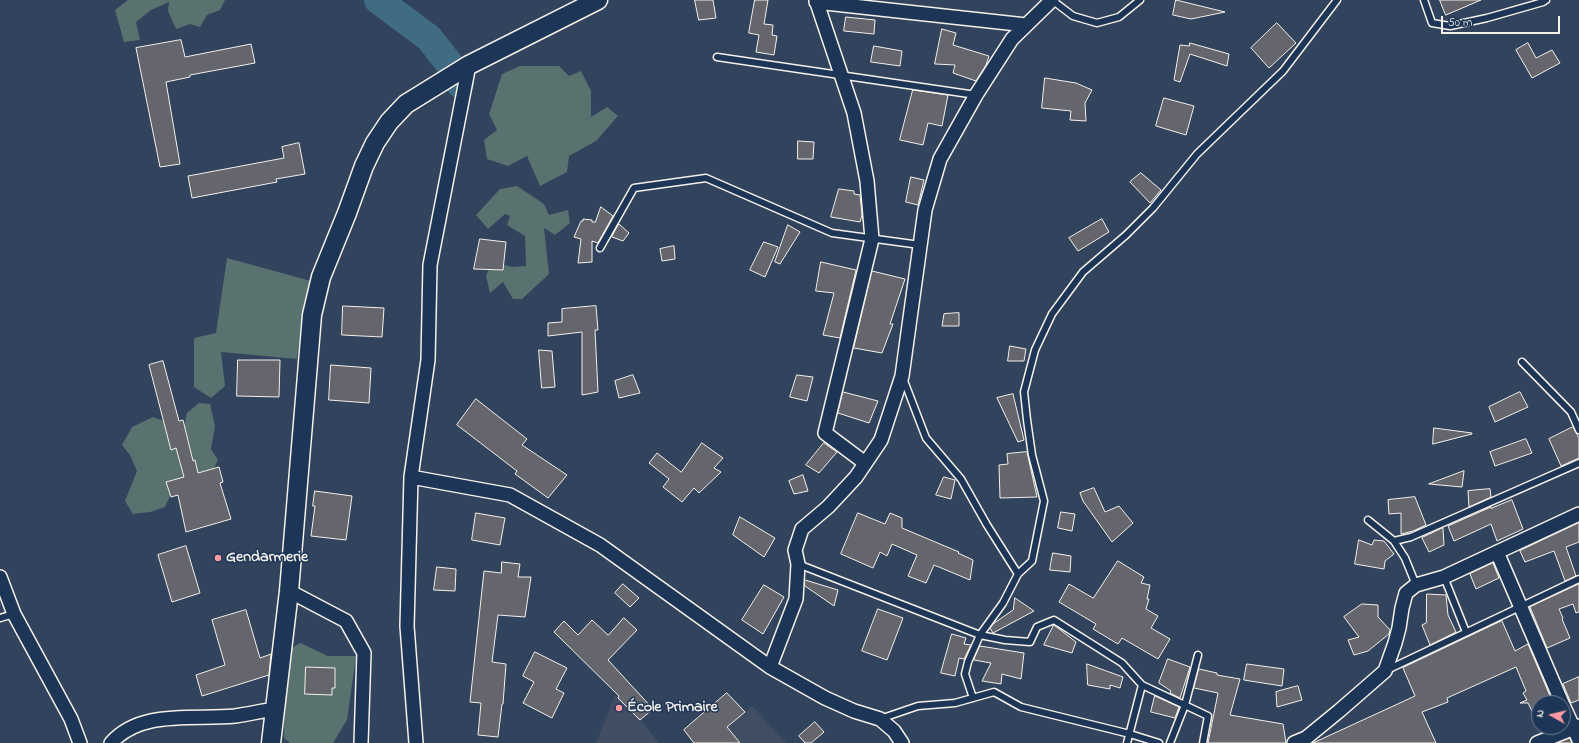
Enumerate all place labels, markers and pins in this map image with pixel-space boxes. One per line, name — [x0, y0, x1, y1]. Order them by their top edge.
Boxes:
place label: Gendarmerie — [226, 548, 308, 568]
marker: Gendarmerie — [213, 553, 223, 563]
place label: École Primaire — [627, 698, 718, 718]
marker: École Primaire — [614, 703, 624, 713]

